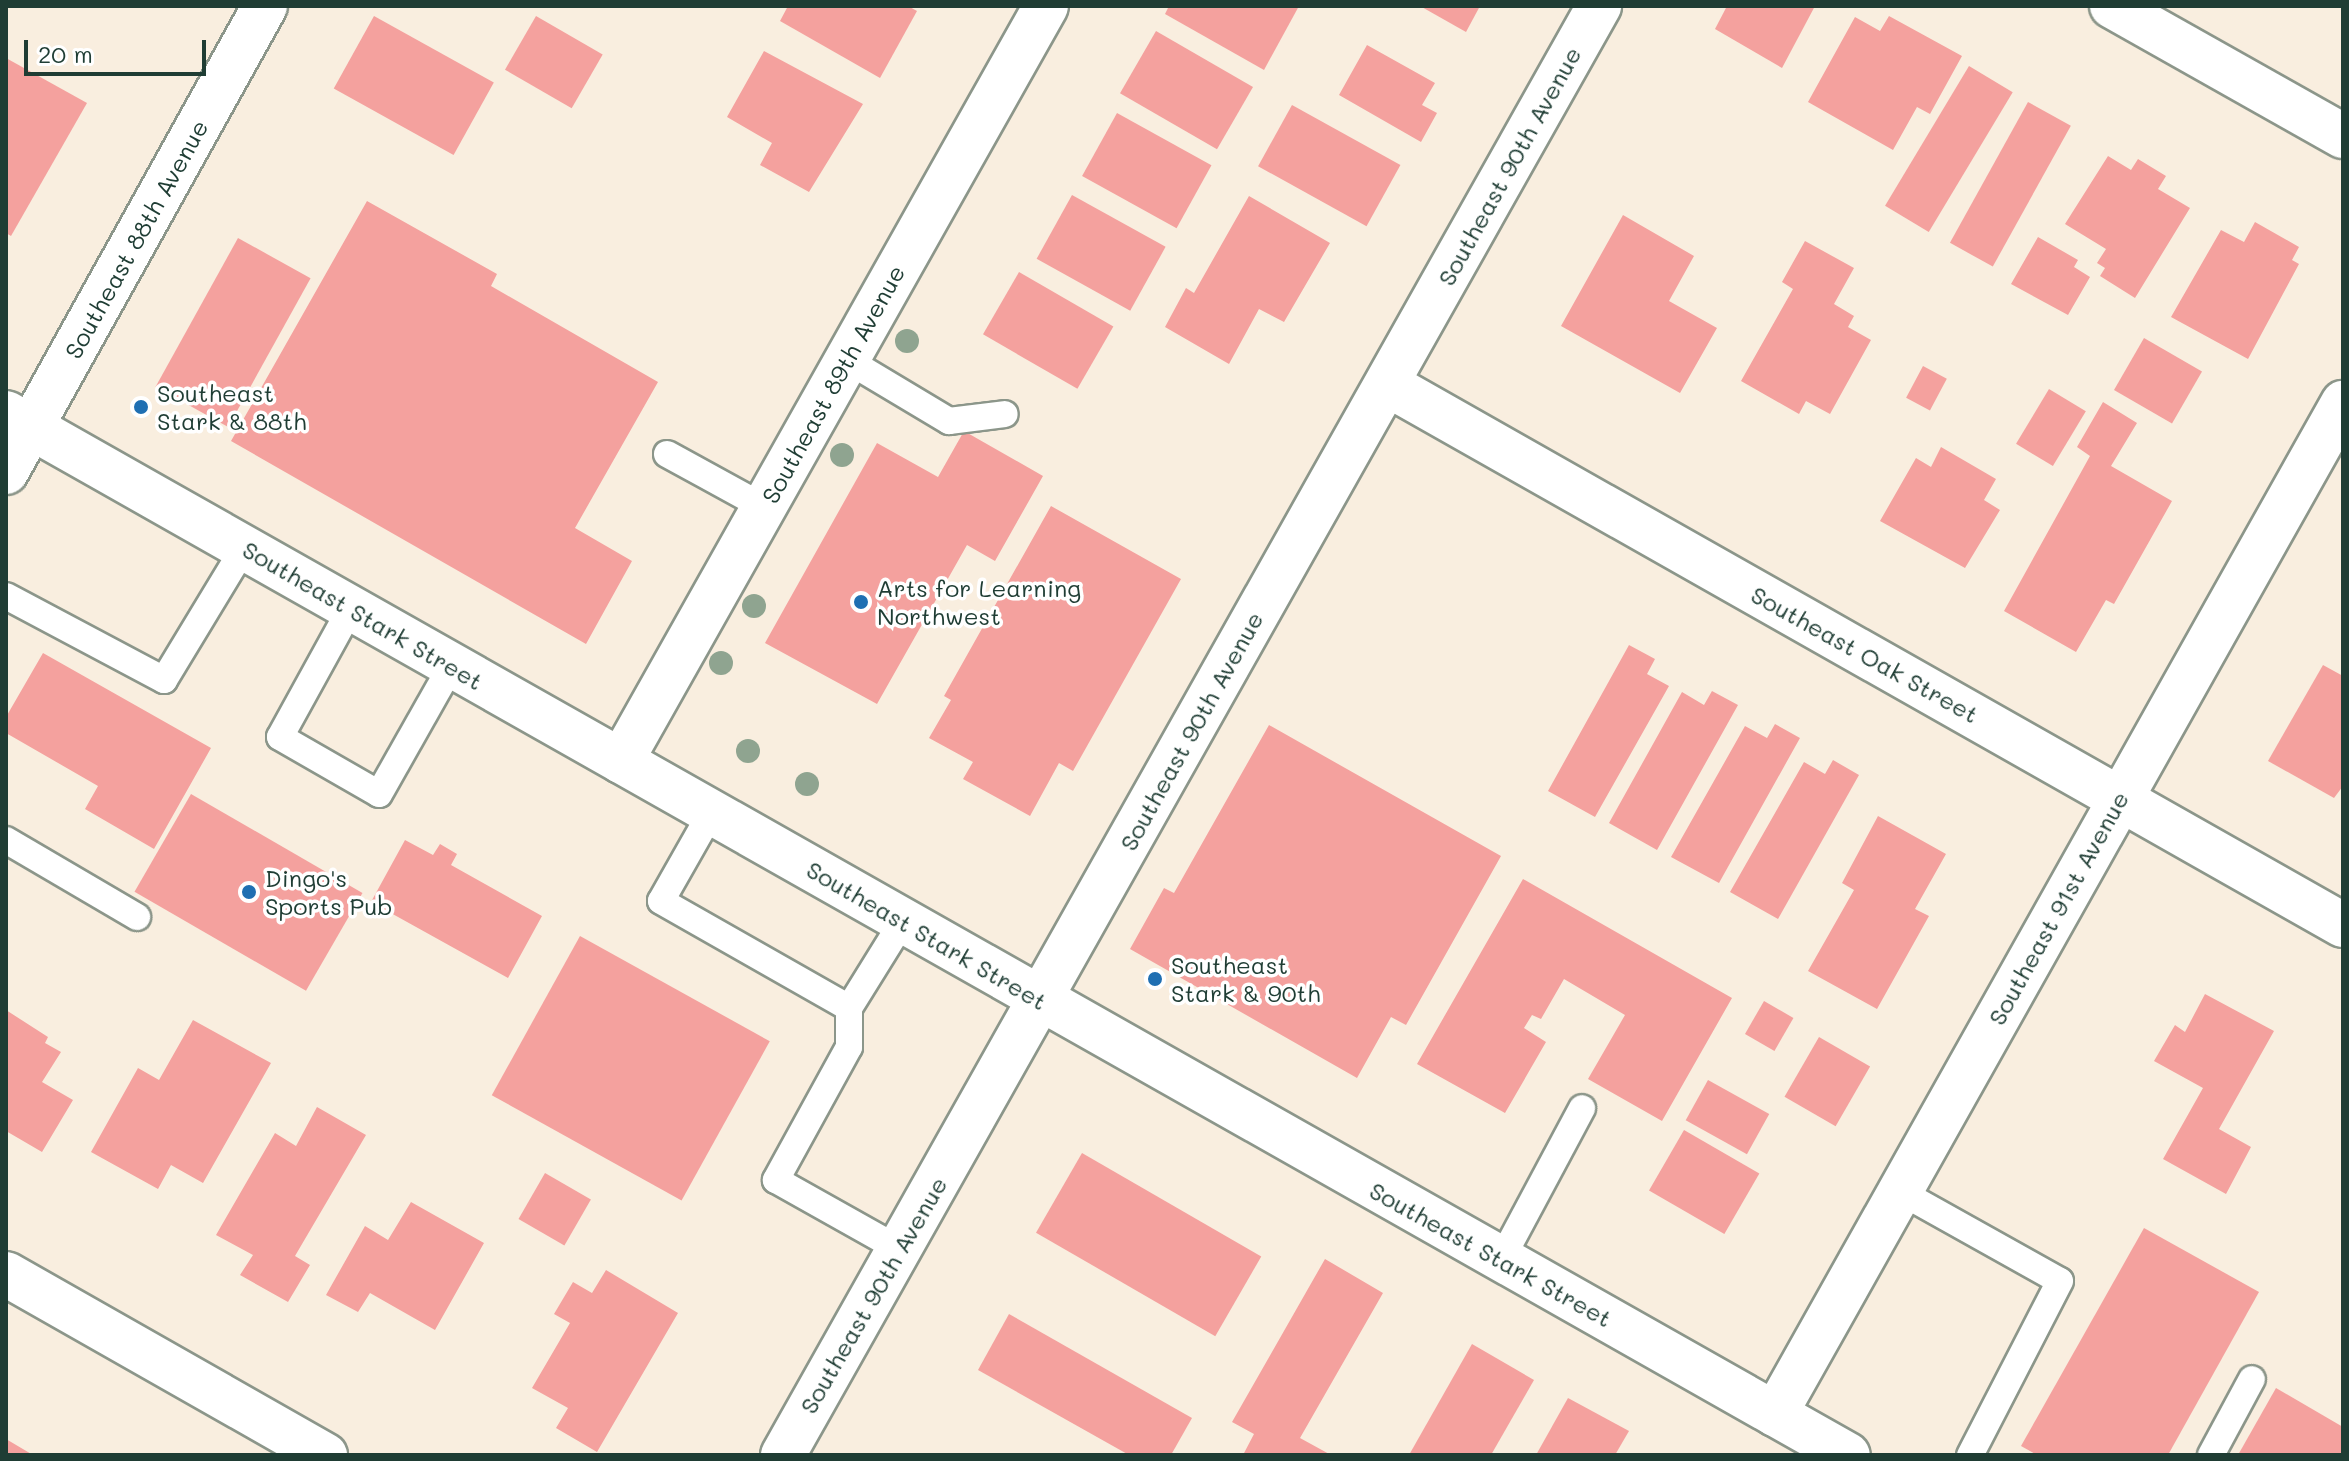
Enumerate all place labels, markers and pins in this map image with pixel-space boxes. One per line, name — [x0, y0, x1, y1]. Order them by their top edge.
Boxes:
place label: Southeast Stark & 88th — [157, 379, 307, 435]
marker: Southeast Stark & 88th — [132, 398, 150, 416]
place label: Arts for Learning Northwest — [877, 574, 1081, 630]
marker: Arts for Learning Northwest — [852, 593, 870, 611]
place label: Dingo's Sports Pub — [265, 864, 393, 920]
marker: Dingo's Sports Pub — [240, 883, 258, 901]
place label: Southeast Stark & 90th — [1171, 951, 1321, 1007]
marker: Southeast Stark & 90th — [1146, 970, 1164, 988]

